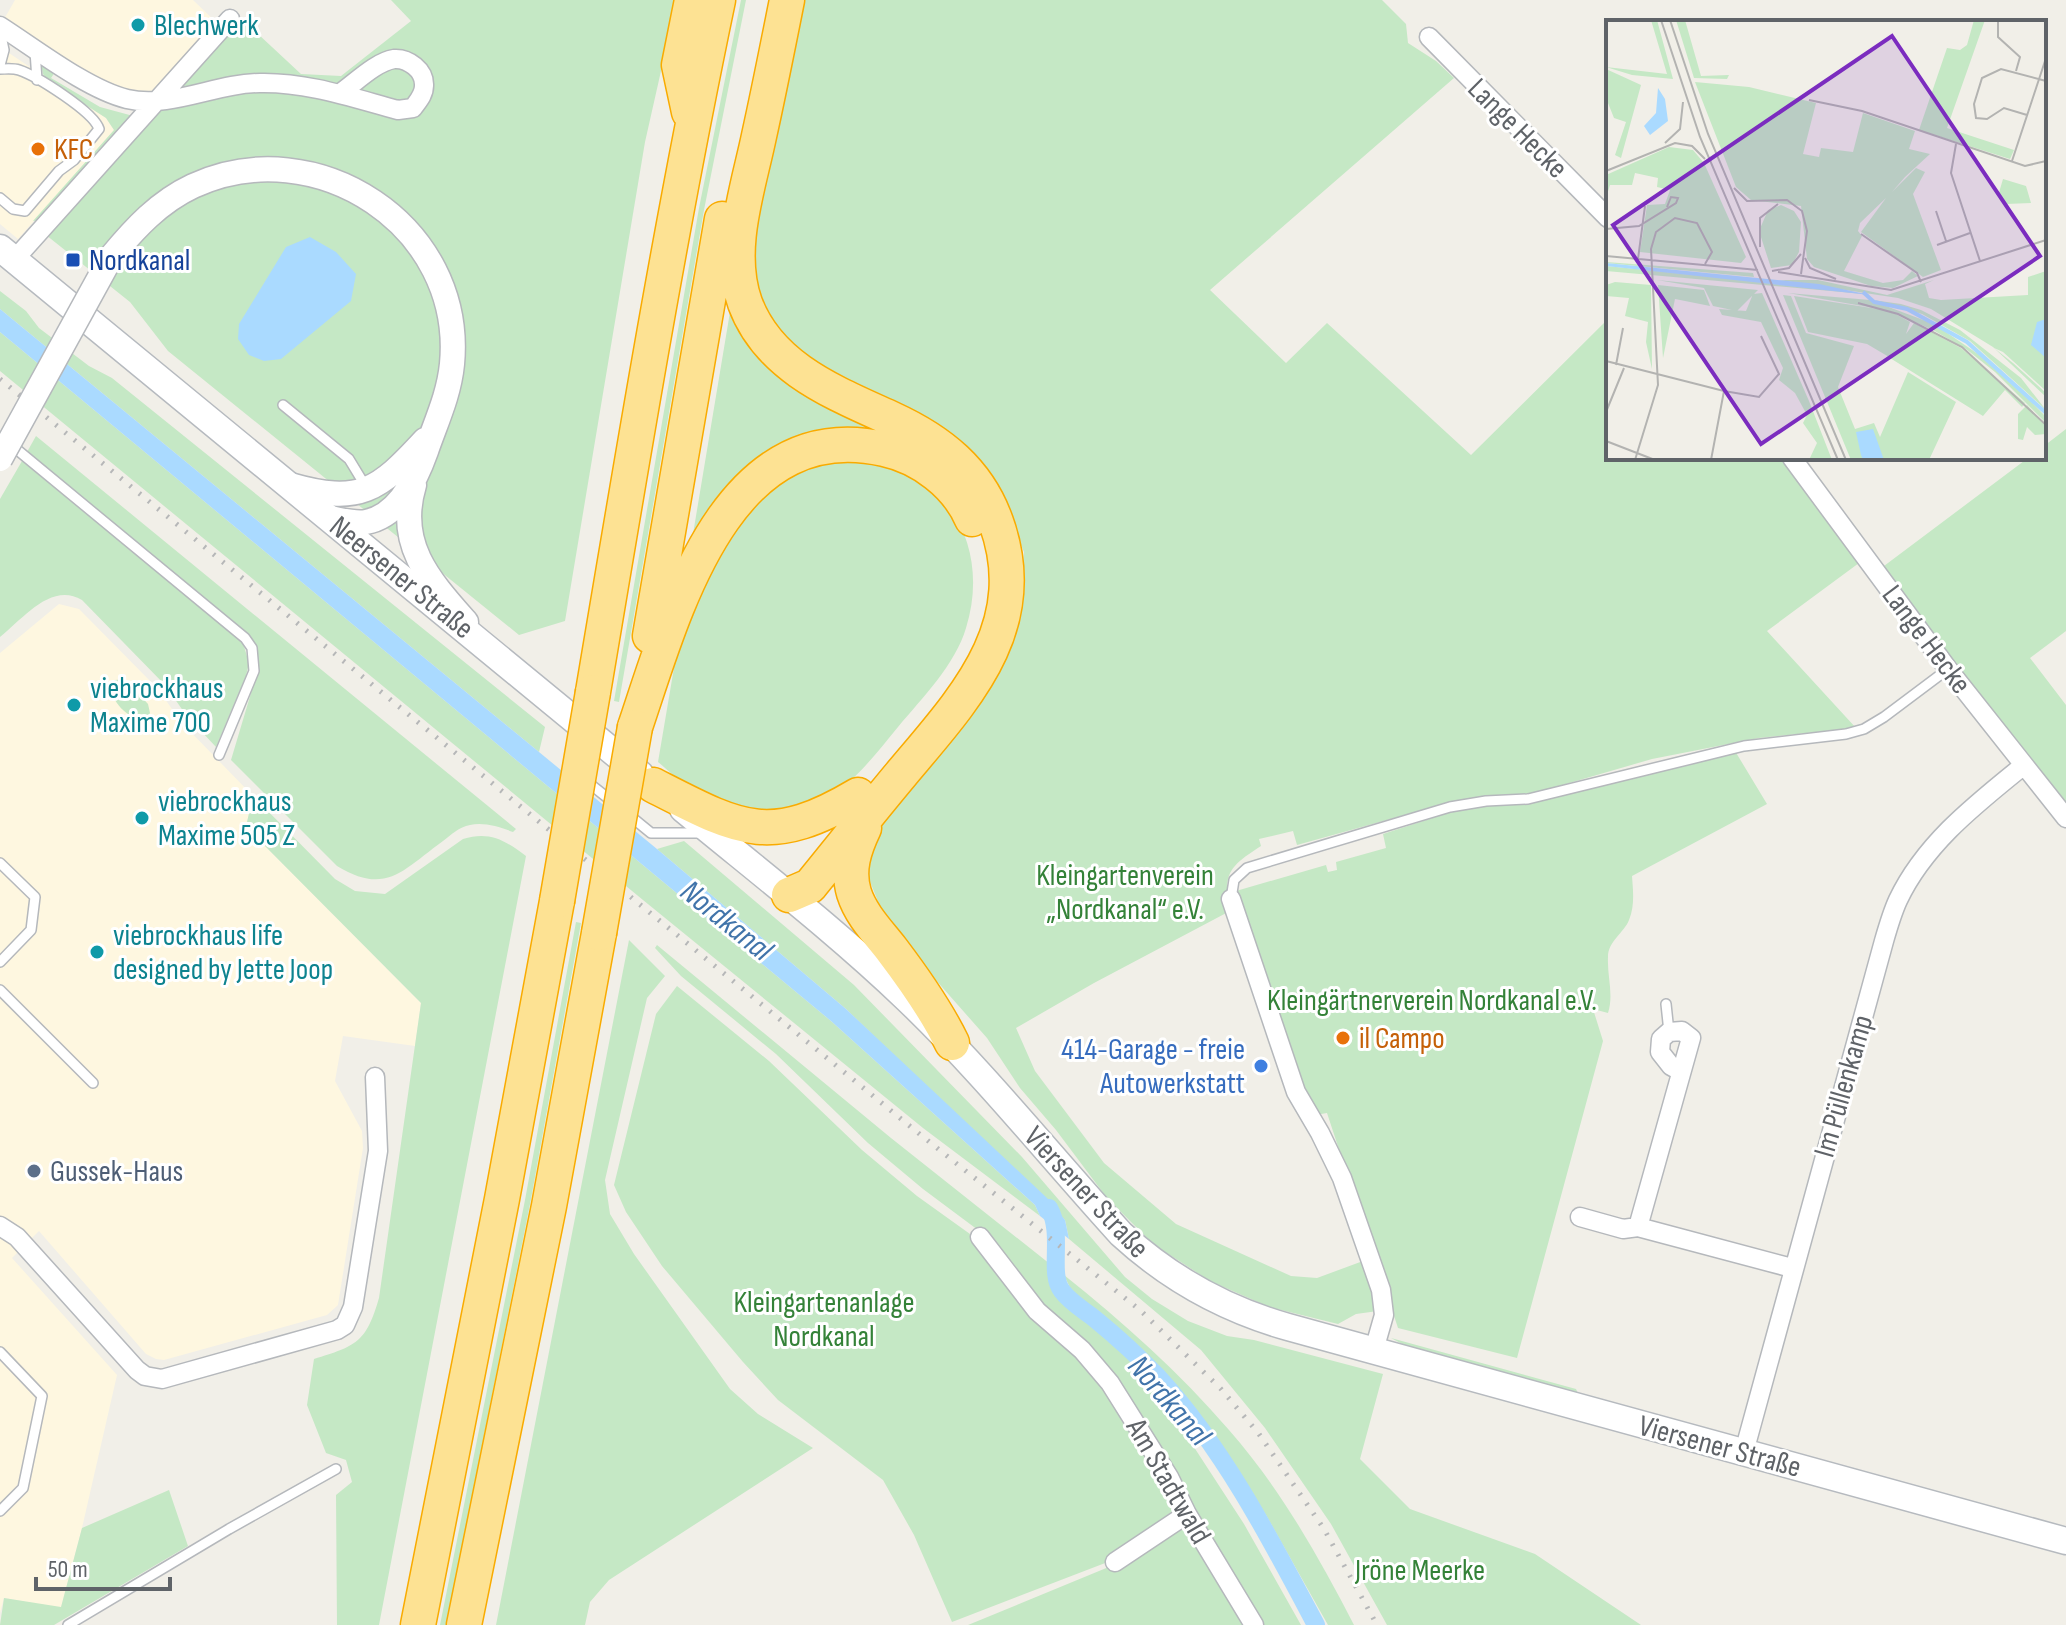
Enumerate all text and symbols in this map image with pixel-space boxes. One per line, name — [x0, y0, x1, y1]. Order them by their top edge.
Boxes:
place label: Blechwerk — [154, 8, 259, 44]
marker: Blechwerk — [129, 16, 147, 34]
inset map — [1606, 20, 2046, 460]
street label: Lange Hecke — [1460, 71, 1575, 186]
place label: KFC — [54, 132, 93, 168]
marker: KFC — [29, 140, 47, 158]
place label: Nordkanal — [89, 243, 190, 279]
marker: Nordkanal — [64, 251, 82, 269]
street label: Neersener Straße — [322, 509, 481, 647]
street label: Lange Hecke — [1874, 578, 1979, 701]
place label: viebrockhaus Maxime 700 — [90, 671, 223, 741]
marker: viebrockhaus Maxime 700 — [65, 696, 83, 714]
place label: viebrockhaus Maxime 505 Z — [158, 784, 295, 854]
marker: viebrockhaus Maxime 505 Z — [133, 809, 151, 827]
park label: Kleingartenverein „Nordkanal“ e.V. — [1036, 858, 1214, 928]
water label: Nordkanal — [672, 872, 781, 971]
place label: viebrockhaus life designed by Jette Joop — [113, 918, 333, 988]
marker: viebrockhaus life designed by Jette Joop — [88, 943, 106, 961]
park label: Kleingärtnerverein Nordkanal e.V. — [1267, 983, 1597, 1019]
street label: Im Püllenkamp — [1807, 1011, 1881, 1161]
place label: il Campo — [1359, 1021, 1445, 1057]
marker: il Campo — [1334, 1029, 1352, 1047]
place label: 414-Garage - freie Autowerkstatt — [1061, 1032, 1245, 1102]
marker: 414-Garage - freie Autowerkstatt — [1252, 1057, 1270, 1075]
street label: Viersener Straße — [1016, 1119, 1156, 1266]
place label: Gussek-Haus — [50, 1154, 183, 1190]
marker: Gussek-Haus — [25, 1162, 43, 1180]
park label: Kleingartenanlage Nordkanal — [733, 1285, 915, 1355]
water label: Nordkanal — [1119, 1348, 1220, 1455]
street label: Viersener Straße — [1635, 1408, 1805, 1486]
street label: Am Stadtwald — [1117, 1412, 1218, 1551]
scale bar — [36, 1541, 170, 1591]
park label: Jröne Meerke — [1354, 1553, 1485, 1589]
text: 50 m — [48, 1555, 88, 1584]

